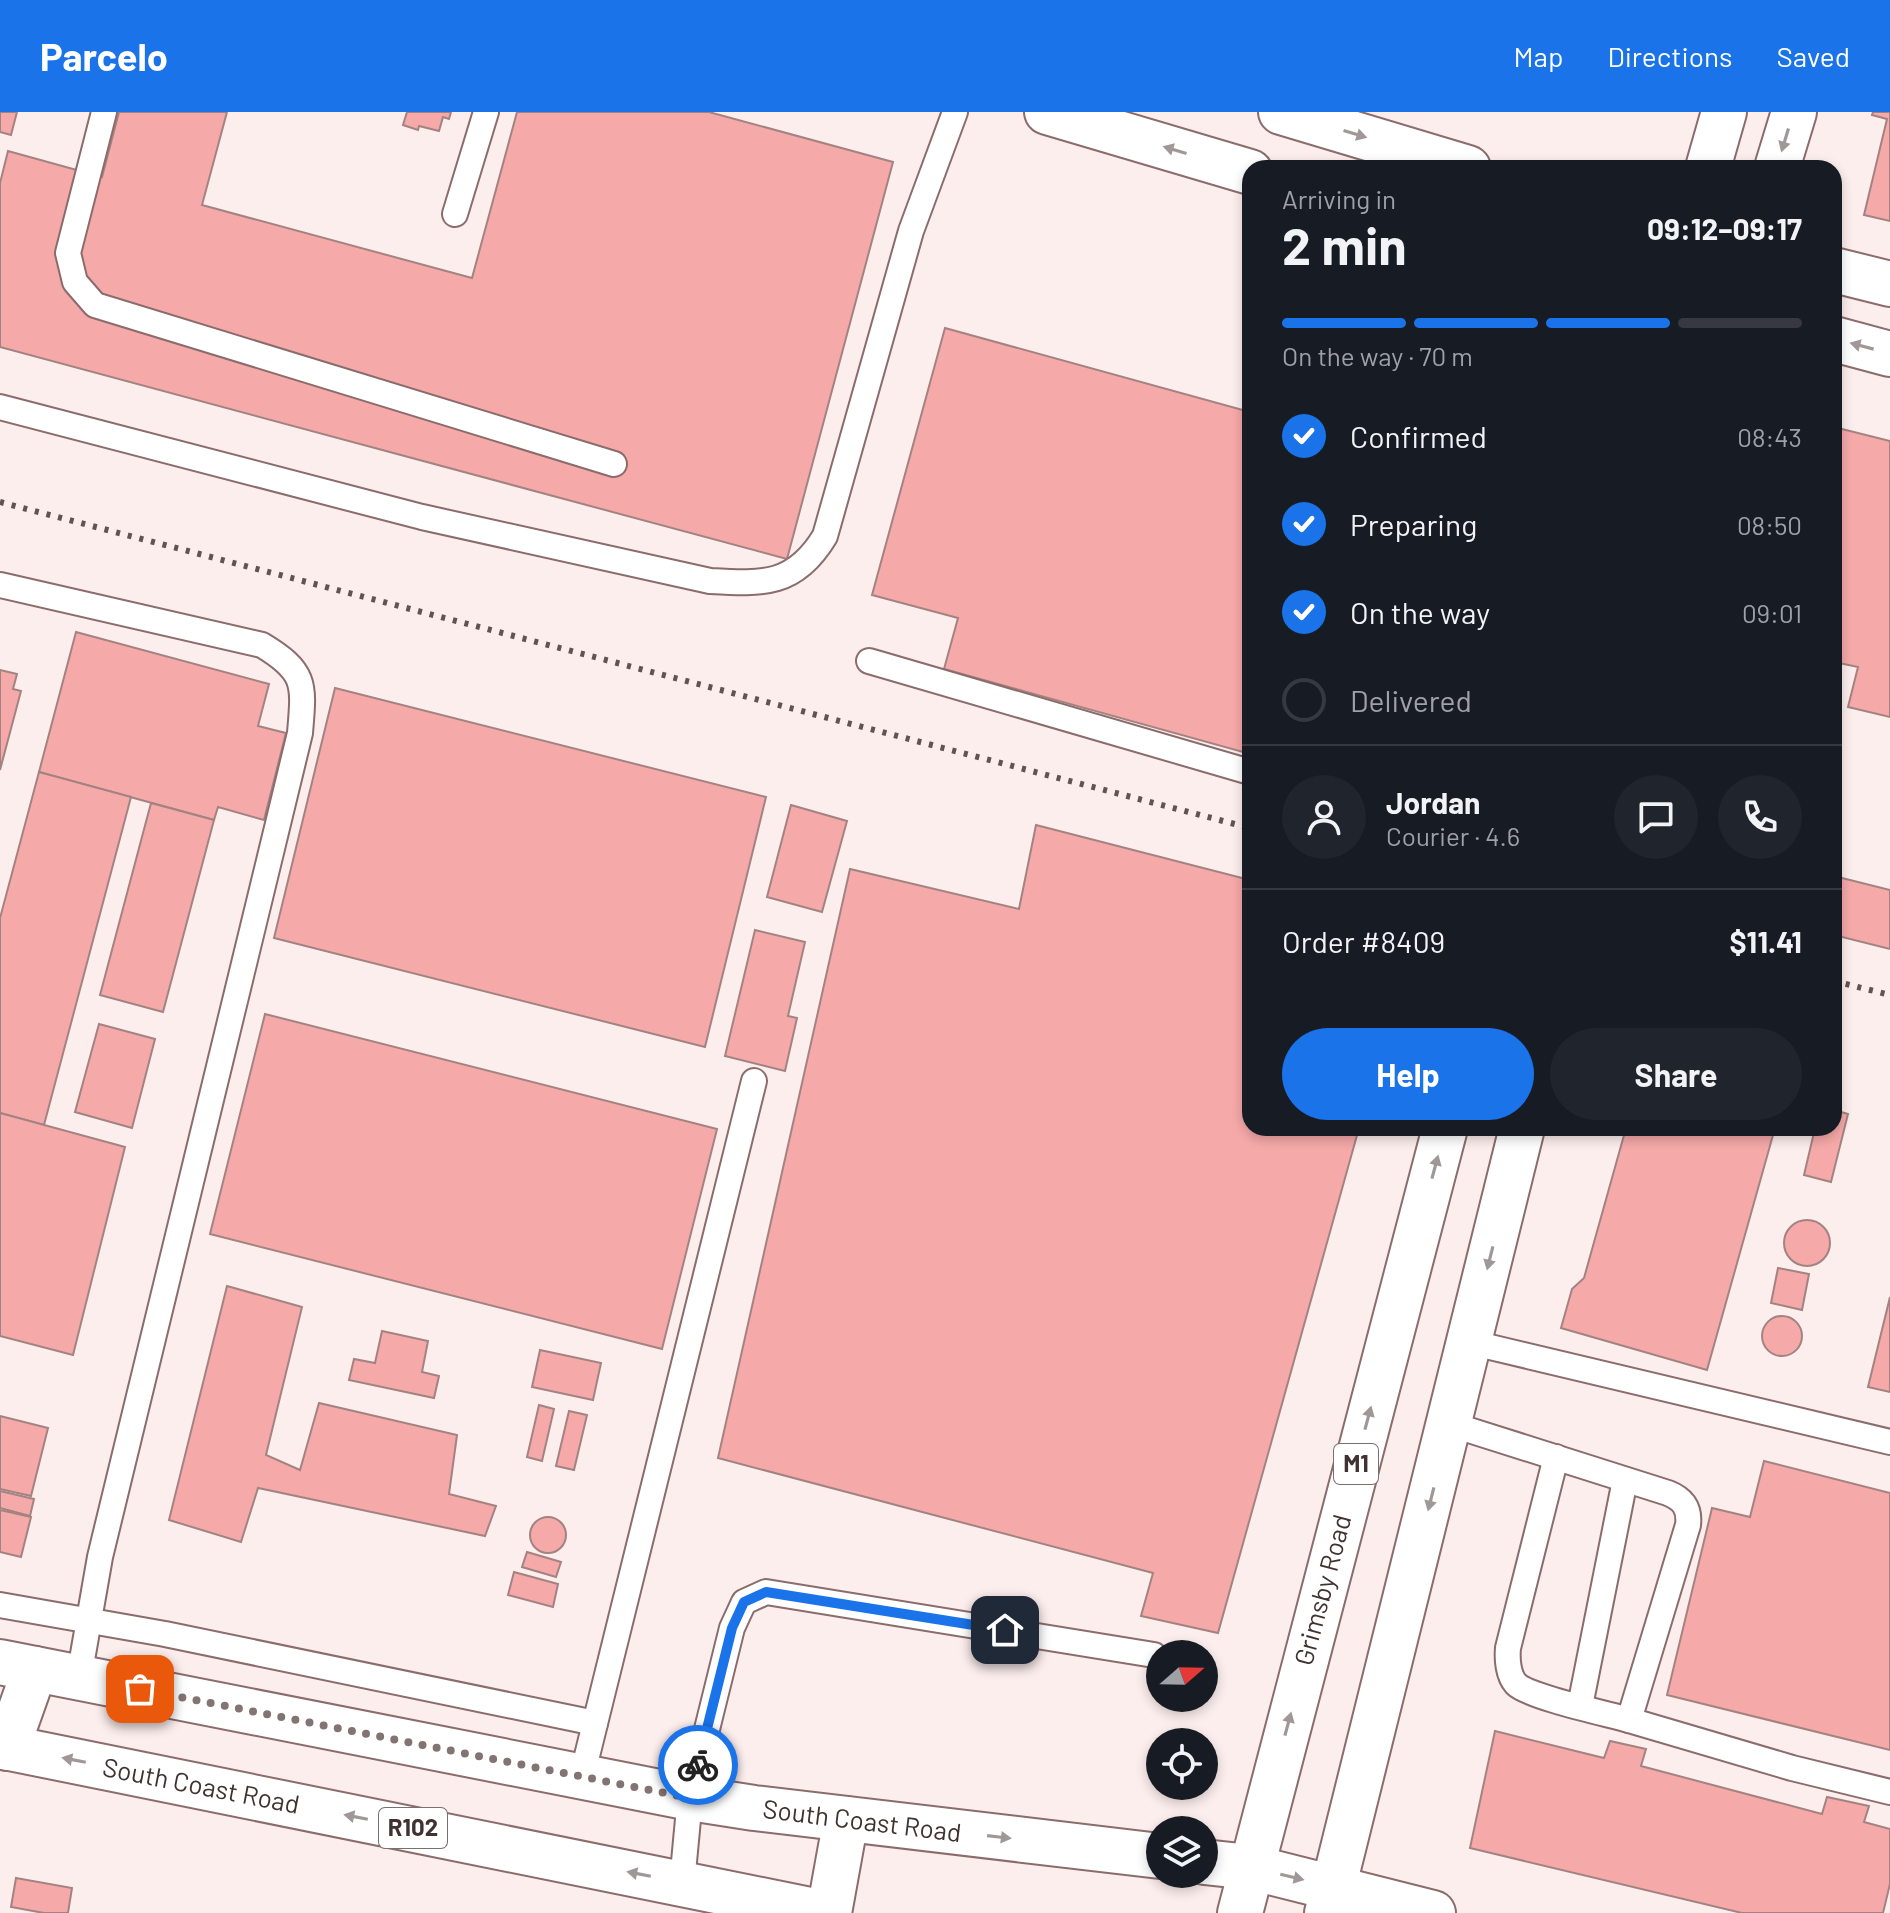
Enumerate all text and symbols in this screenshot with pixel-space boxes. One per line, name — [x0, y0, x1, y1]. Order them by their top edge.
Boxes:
text: Parcelo — [40, 33, 168, 79]
text: Map — [1514, 39, 1563, 73]
text: Directions — [1607, 39, 1733, 73]
text: Saved — [1777, 39, 1850, 73]
one-way arrow — [1344, 128, 1368, 141]
one-way arrow — [1778, 128, 1791, 152]
one-way arrow — [1163, 143, 1187, 156]
text: Arriving in — [1282, 183, 1396, 214]
text: 09:12–09:17 — [1647, 210, 1802, 246]
text: 2 min — [1282, 213, 1407, 275]
text: On the way · 70 m — [1282, 340, 1473, 371]
one-way arrow — [1849, 340, 1874, 352]
icon: check — [1282, 414, 1326, 458]
text: Confirmed — [1350, 418, 1487, 454]
text: 08:43 — [1737, 421, 1802, 452]
icon: check — [1282, 502, 1326, 546]
text: Preparing — [1350, 506, 1477, 542]
text: 08:50 — [1737, 509, 1802, 540]
icon: check — [1282, 590, 1326, 634]
text: On the way — [1350, 594, 1490, 630]
text: 09:01 — [1742, 597, 1802, 628]
text: Delivered — [1350, 682, 1472, 718]
button: person — [1282, 775, 1366, 859]
button: chat — [1614, 775, 1698, 859]
button: phone — [1718, 775, 1802, 859]
text: Jordan — [1386, 784, 1481, 820]
text: Courier · 4.6 — [1386, 820, 1520, 851]
text: Order #8409 — [1282, 923, 1445, 959]
text: $11.41 — [1729, 923, 1802, 959]
button: Help — [1282, 1028, 1534, 1120]
button: Share — [1550, 1028, 1802, 1120]
one-way arrow — [1429, 1155, 1441, 1180]
one-way arrow — [1484, 1246, 1496, 1271]
one-way arrow — [1363, 1406, 1375, 1431]
road number: M1 — [1334, 1444, 1378, 1484]
one-way arrow — [1424, 1487, 1436, 1512]
street label: Grimsby Road — [1287, 1511, 1357, 1668]
pin — [971, 1596, 1039, 1664]
icon: home — [983, 1608, 1027, 1652]
north arrow — [1146, 1640, 1218, 1712]
map controls — [1146, 1640, 1218, 1888]
pin — [106, 1655, 174, 1723]
icon: bag — [118, 1667, 162, 1711]
one-way arrow — [1282, 1711, 1294, 1736]
courier — [658, 1725, 738, 1805]
button: locate — [1146, 1728, 1218, 1800]
icon: bike — [676, 1743, 720, 1787]
street label: South Coast Road — [100, 1750, 302, 1819]
one-way arrow — [61, 1754, 86, 1766]
street label: South Coast Road — [761, 1792, 963, 1847]
road number: R102 — [379, 1808, 447, 1848]
one-way arrow — [344, 1810, 369, 1823]
button: layers — [1146, 1816, 1218, 1888]
one-way arrow — [986, 1831, 1011, 1844]
one-way arrow — [626, 1867, 651, 1880]
one-way arrow — [1279, 1871, 1304, 1884]

